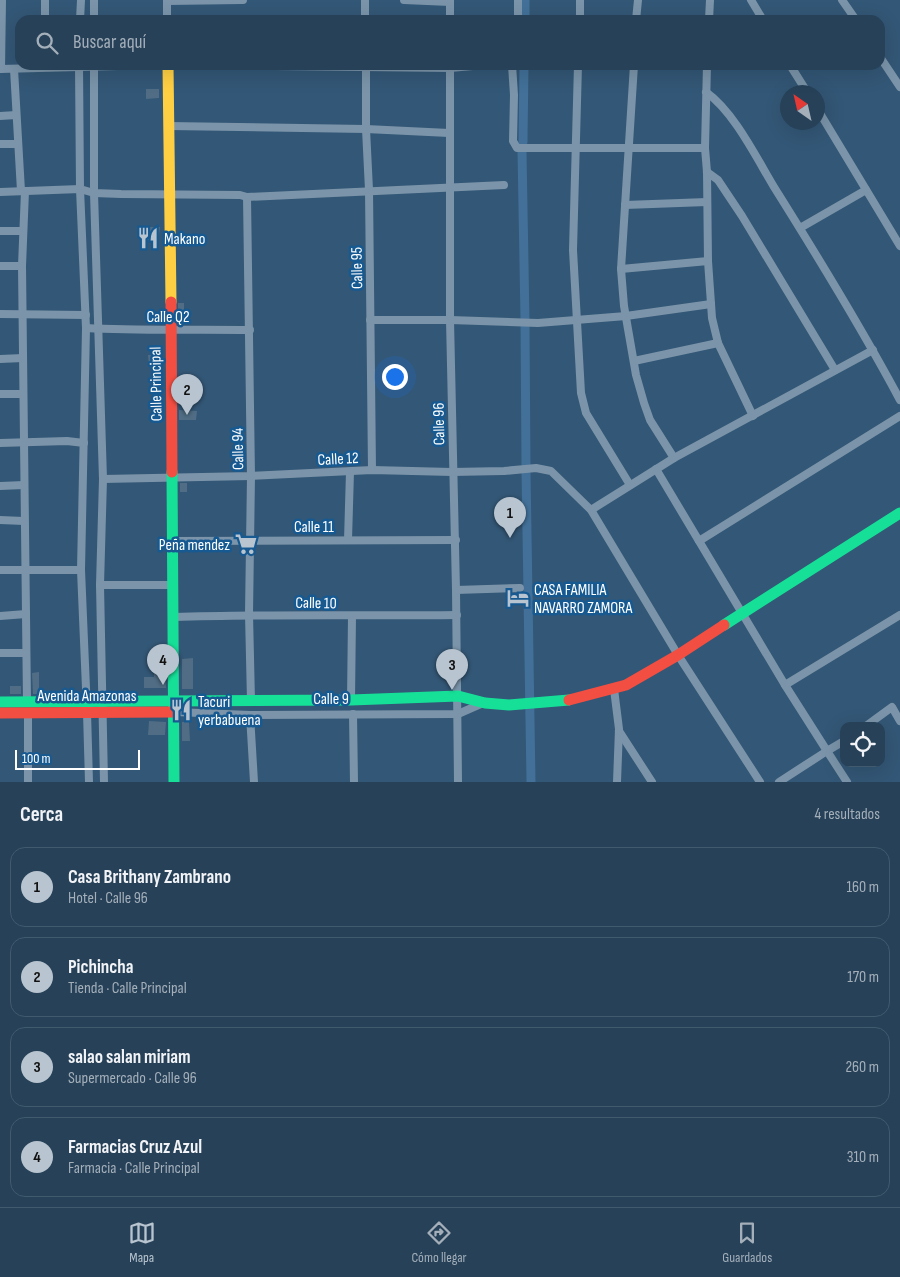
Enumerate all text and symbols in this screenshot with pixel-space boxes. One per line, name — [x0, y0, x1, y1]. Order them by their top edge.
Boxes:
search box — [15, 15, 885, 70]
icon: search — [33, 29, 61, 57]
text: Buscar aquí — [73, 31, 146, 54]
north arrow — [780, 85, 825, 130]
restaurant icon: Makano — [135, 225, 161, 251]
place label: Makano — [164, 230, 205, 249]
street label: Calle 95 — [348, 247, 367, 289]
street label: Calle Q2 — [146, 308, 190, 327]
street label: Calle Principal — [146, 346, 167, 422]
your location — [382, 364, 408, 390]
pin: 2 — [171, 374, 203, 415]
street label: Calle 96 — [430, 402, 449, 445]
street label: Calle 94 — [229, 427, 248, 470]
street label: Calle 12 — [317, 449, 359, 470]
pin: 1 — [494, 497, 526, 538]
street label: Calle 11 — [294, 518, 334, 537]
supermarket icon: Peña mendez — [233, 531, 259, 557]
place label: Peña mendez — [159, 536, 230, 555]
place label: CASA FAMILIA NAVARRO ZAMORA — [534, 581, 632, 618]
hotel icon: CASA FAMILIA NAVARRO ZAMORA — [505, 585, 531, 611]
street label: Calle 10 — [295, 594, 337, 613]
pin: 4 — [147, 644, 179, 685]
pin: 3 — [436, 649, 468, 690]
street label: Avenida Amazonas — [37, 687, 137, 706]
street label: Calle 9 — [313, 690, 349, 709]
place label: Tacuri yerbabuena — [198, 693, 261, 730]
restaurant icon: Tacuri yerbabuena — [168, 697, 194, 723]
map controls — [840, 722, 885, 767]
button: locate — [840, 722, 885, 767]
scale bar — [15, 747, 140, 770]
text: 100 m — [22, 750, 51, 767]
text: Cerca — [20, 802, 63, 827]
text: 4 resultados — [815, 805, 880, 824]
text: Casa Brithany Zambrano — [68, 866, 231, 889]
text: 1 — [34, 878, 40, 897]
text: 160 m — [846, 878, 879, 897]
text: Hotel · Calle 96 — [68, 889, 148, 908]
text: Pichincha — [68, 956, 133, 979]
text: 2 — [33, 968, 41, 987]
text: 170 m — [847, 968, 879, 987]
text: Tienda · Calle Principal — [68, 979, 187, 998]
text: salao salan miriam — [68, 1046, 191, 1069]
text: 3 — [33, 1058, 41, 1077]
text: 260 m — [845, 1058, 879, 1077]
text: Supermercado · Calle 96 — [68, 1069, 197, 1088]
text: Farmacias Cruz Azul — [68, 1136, 202, 1159]
text: 4 — [33, 1148, 41, 1167]
text: 310 m — [847, 1148, 879, 1167]
text: Farmacia · Calle Principal — [68, 1159, 200, 1178]
tab: Mapa — [128, 1219, 156, 1266]
tab: Cómo llegar — [411, 1219, 467, 1266]
tab: Guardados — [722, 1219, 772, 1266]

